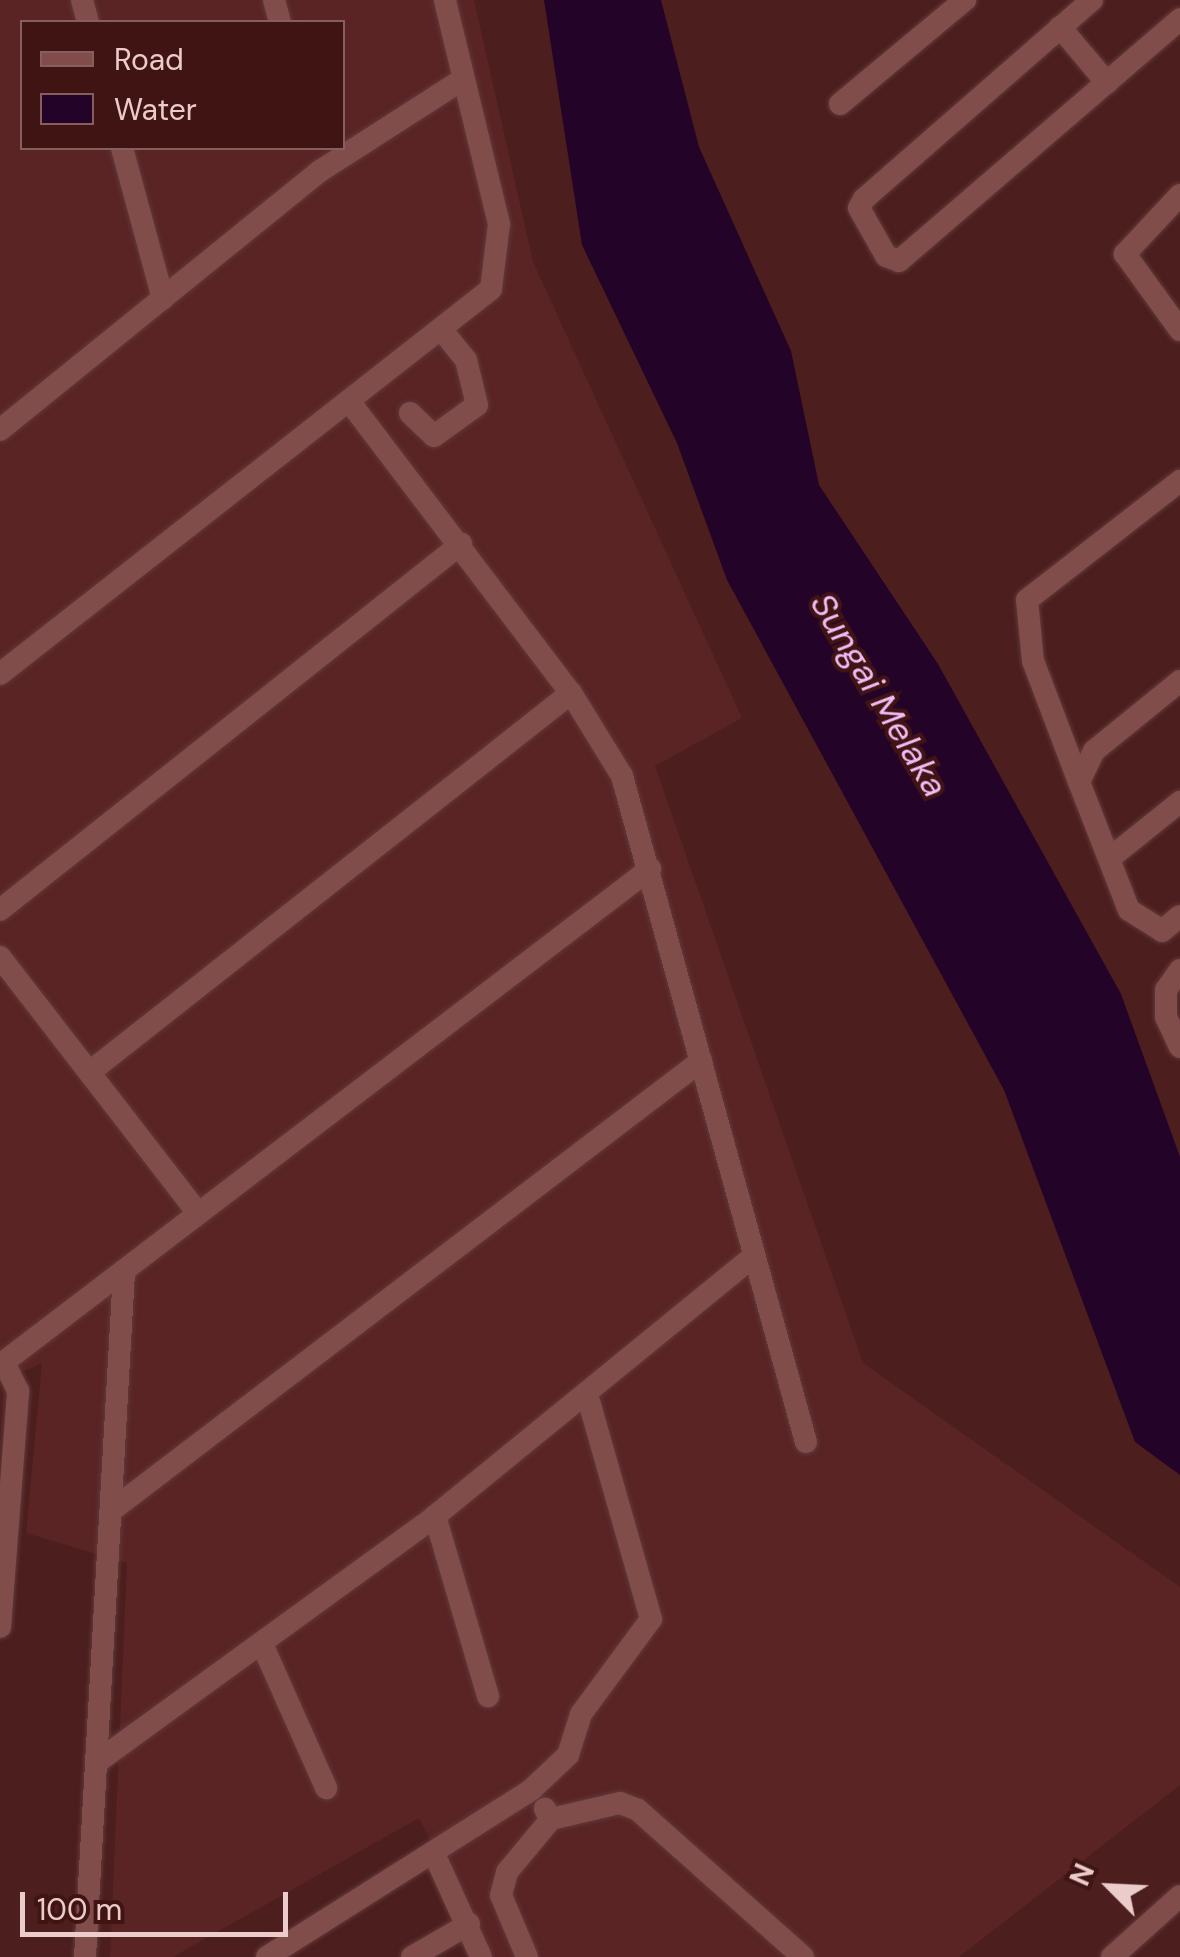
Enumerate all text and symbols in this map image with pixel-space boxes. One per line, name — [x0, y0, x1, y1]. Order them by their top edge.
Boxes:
legend — [20, 20, 345, 150]
text: Road — [114, 40, 184, 79]
text: Water — [114, 90, 197, 129]
water label: Sungai Melaka — [802, 585, 956, 805]
north arrow — [1060, 1837, 1160, 1937]
text: N — [1061, 1858, 1103, 1891]
scale bar — [25, 1872, 292, 1934]
text: 100 m — [37, 1890, 122, 1929]

